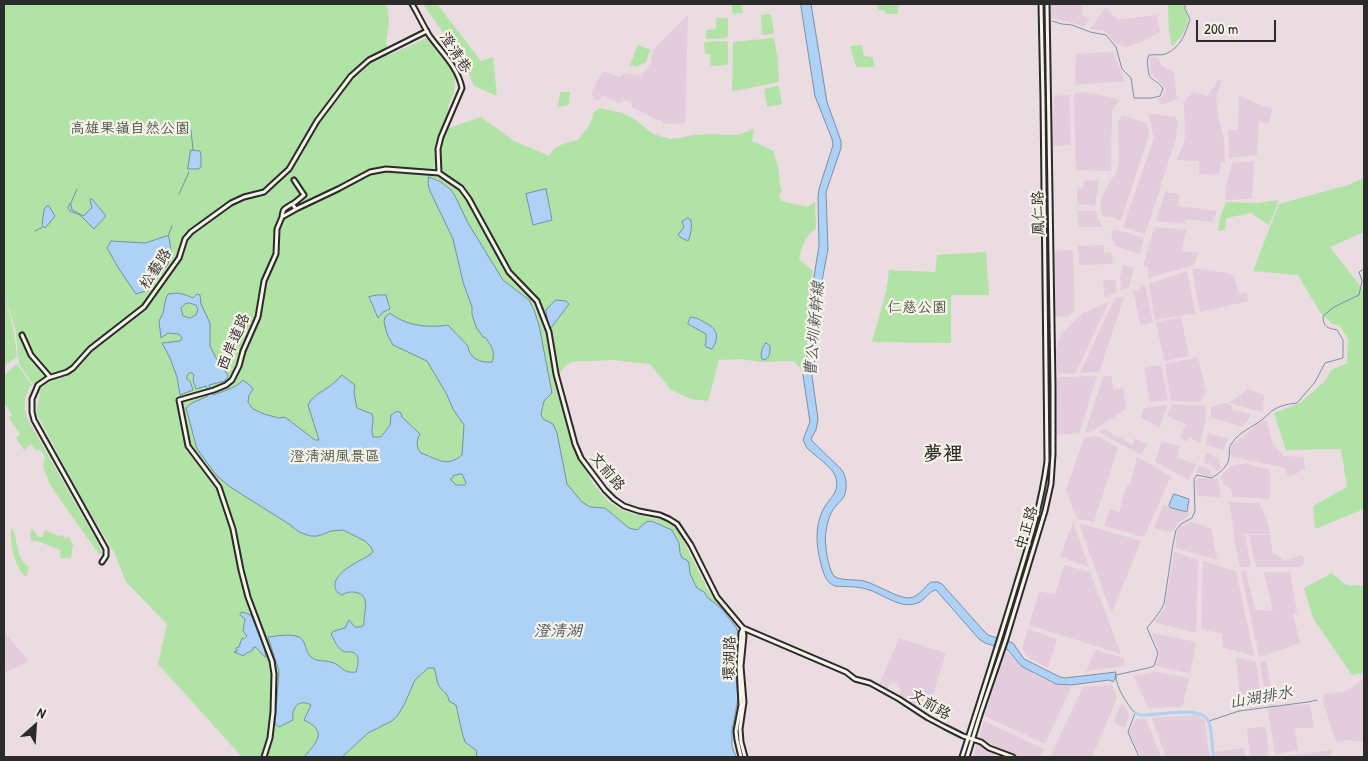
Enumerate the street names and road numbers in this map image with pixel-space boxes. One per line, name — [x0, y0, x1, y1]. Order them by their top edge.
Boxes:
street label: 澄清巷 — [435, 29, 475, 77]
street label: 鳳仁路 — [1030, 190, 1048, 236]
street label: 松藝路 — [136, 245, 176, 293]
street label: 西岸道路 — [214, 311, 254, 373]
street label: 文前路 — [586, 449, 628, 495]
street label: 中正路 — [1012, 504, 1042, 552]
street label: 環湖路 — [720, 635, 740, 681]
street label: 文前路 — [906, 686, 954, 724]

